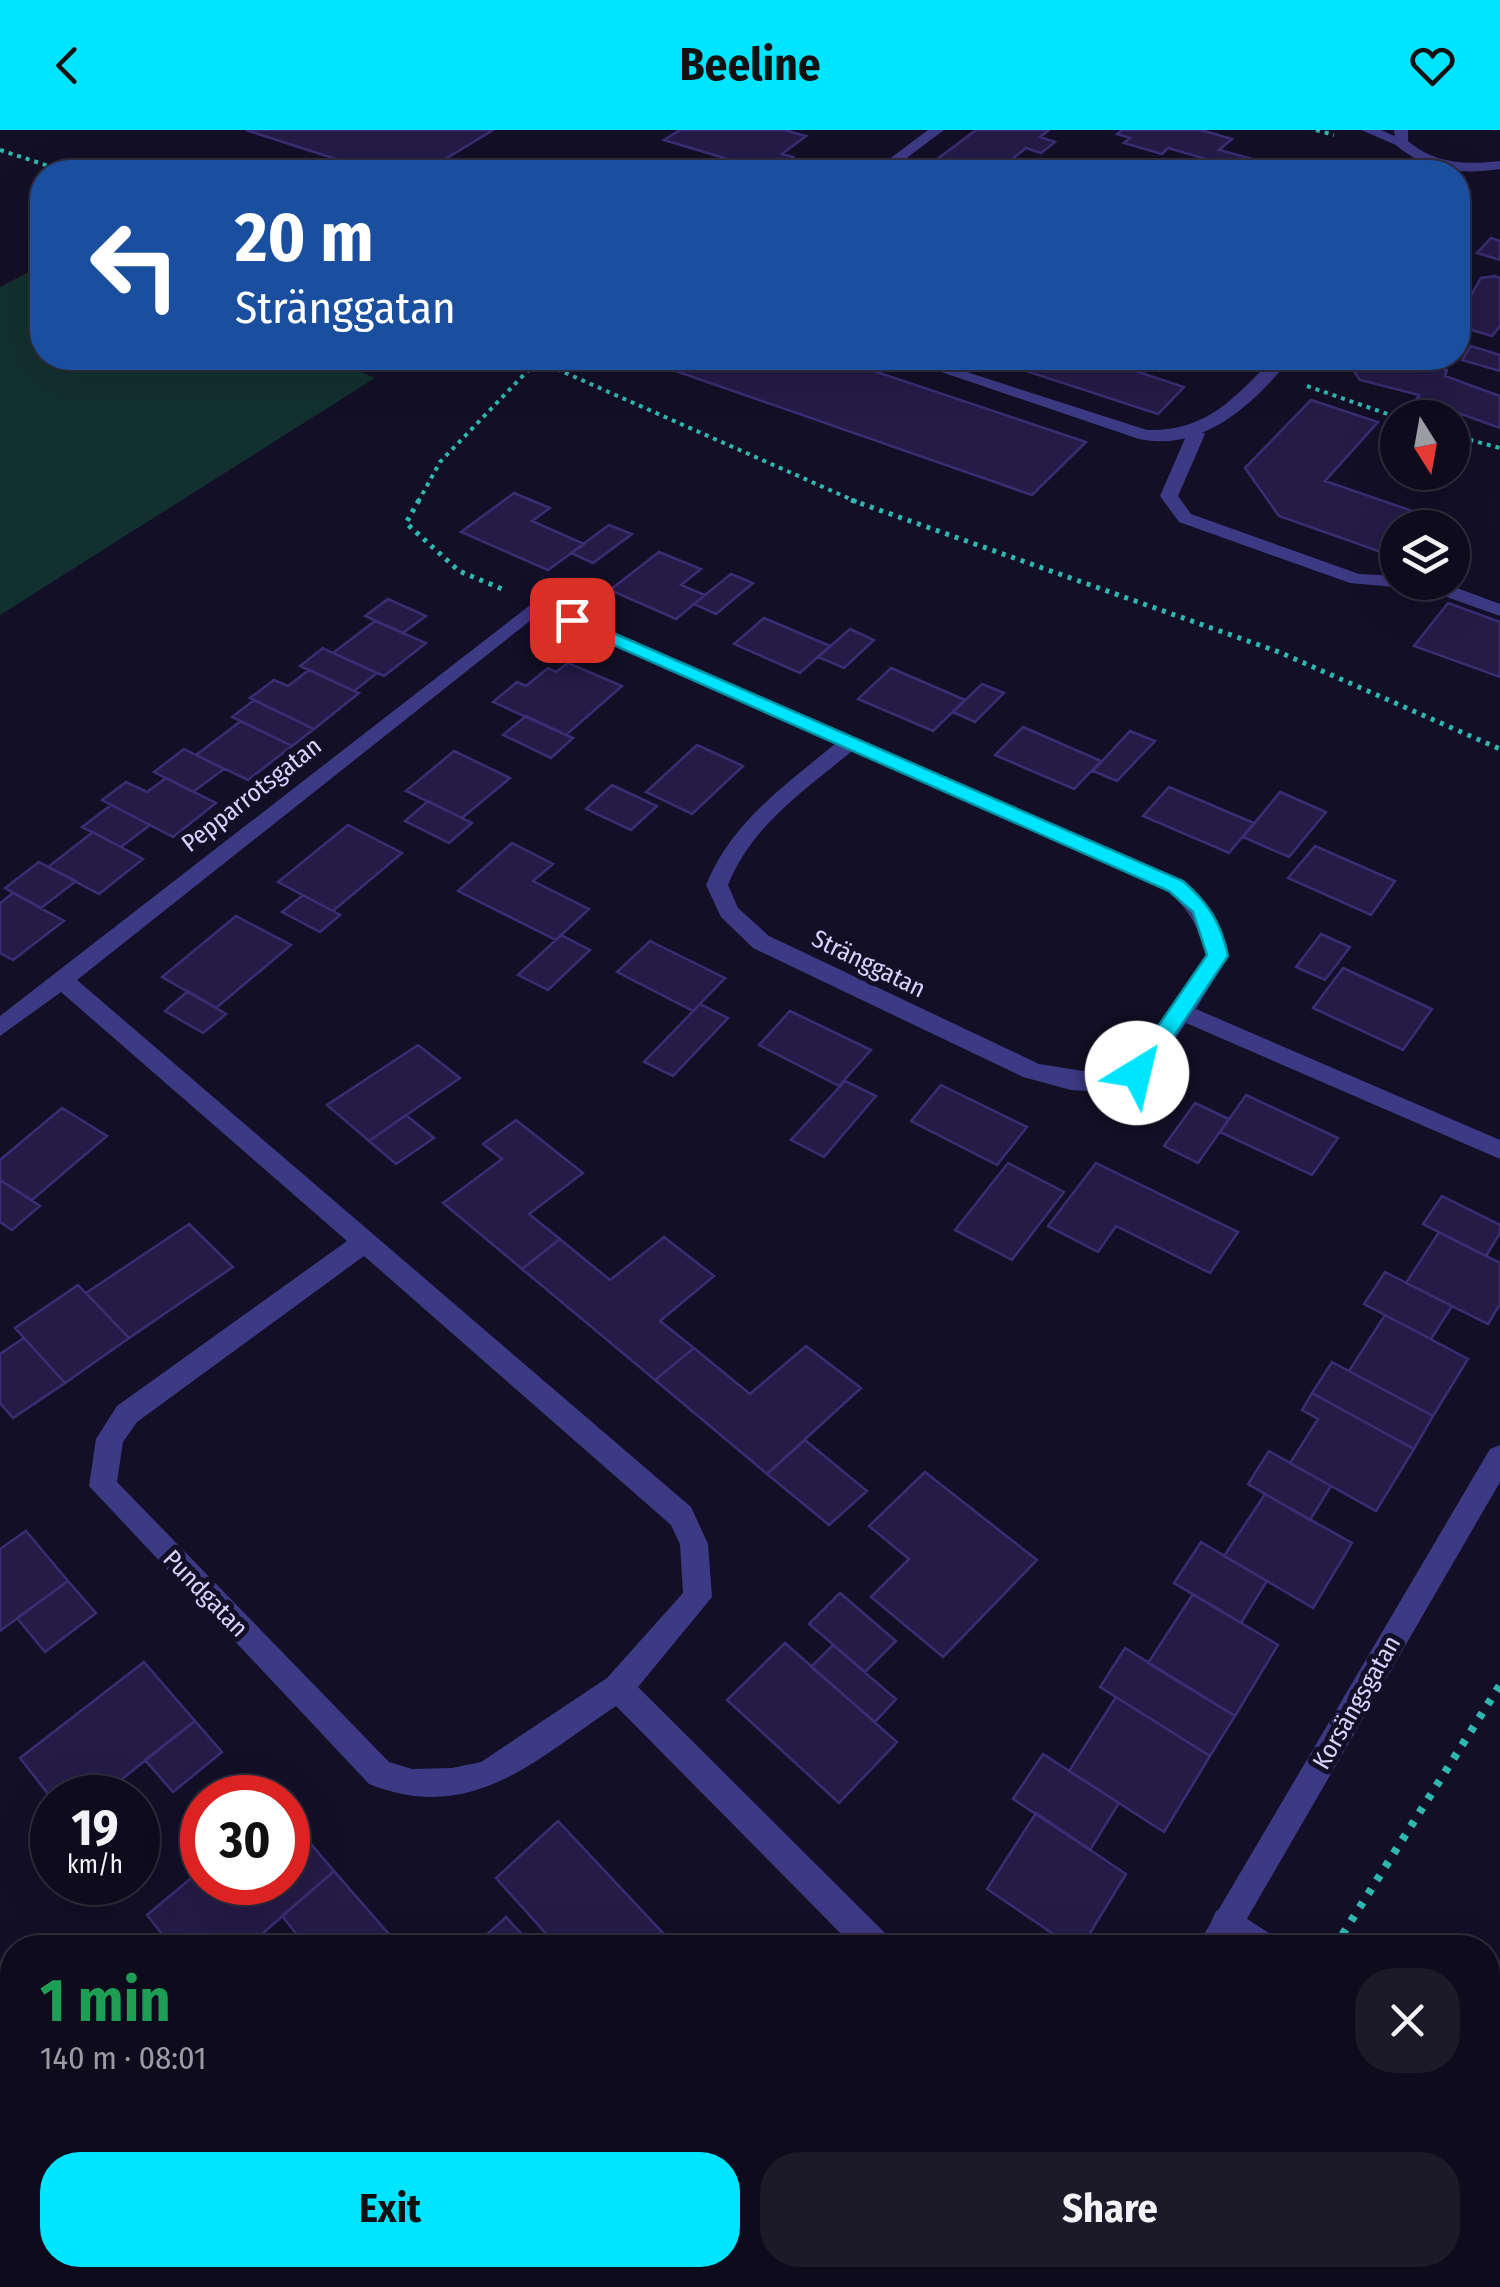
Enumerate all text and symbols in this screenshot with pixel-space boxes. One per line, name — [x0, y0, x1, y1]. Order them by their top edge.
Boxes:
icon: back — [40, 38, 95, 93]
text: Beeline — [679, 38, 821, 92]
icon: heart — [1405, 38, 1460, 93]
text: 20 m — [235, 196, 374, 280]
icon: left — [70, 200, 200, 330]
text: Stränggatan — [235, 281, 456, 335]
north arrow — [1380, 400, 1470, 490]
map controls — [1380, 400, 1470, 600]
button: layers — [1380, 510, 1470, 600]
pin — [530, 578, 615, 663]
icon: arrive — [545, 593, 600, 648]
street label: Pepparrotsgatan — [176, 731, 327, 859]
street label: Stränggatan — [807, 924, 930, 1004]
position arrow — [1085, 1021, 1189, 1125]
street label: Pundgatan — [157, 1544, 254, 1643]
street label: Korsängsgatan — [1306, 1630, 1407, 1775]
speed limit sign: 30 — [180, 1775, 310, 1905]
text: 19 — [71, 1798, 118, 1858]
text: km/h — [67, 1850, 123, 1880]
text: 1 min — [40, 1965, 171, 2037]
button: close — [1355, 1968, 1460, 2073]
text: 140 m · 08:01 — [40, 2039, 206, 2077]
button: Exit — [40, 2152, 740, 2267]
button: Share — [760, 2152, 1460, 2267]

